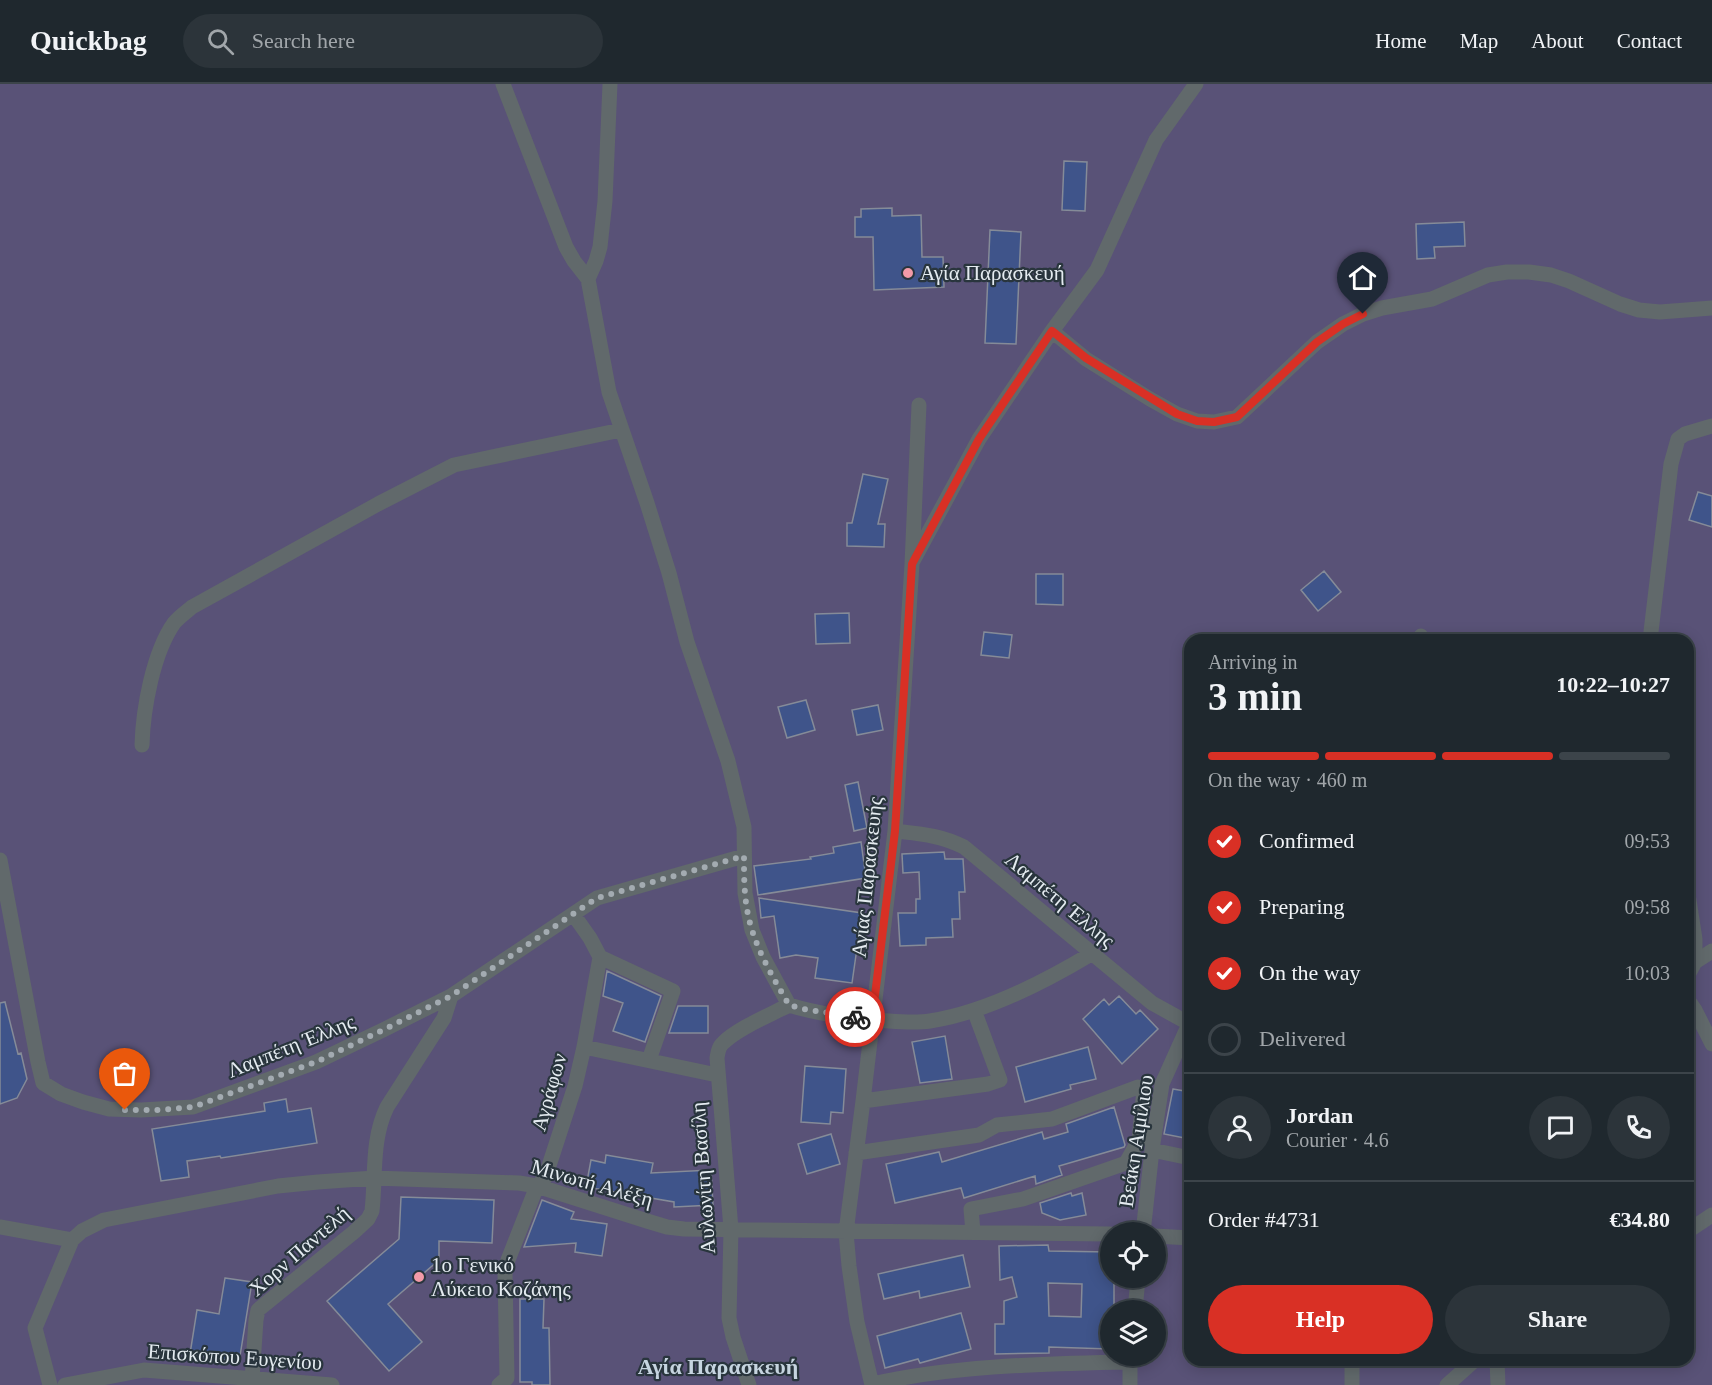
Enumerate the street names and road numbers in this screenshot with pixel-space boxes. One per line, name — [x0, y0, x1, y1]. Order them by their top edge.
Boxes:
street label: Αγίας Παρασκευής — [847, 795, 887, 958]
street label: Λαμπέτη Έλλης — [1000, 847, 1120, 953]
street label: Λαμπέτη Έλλης — [224, 1009, 359, 1083]
street label: Αγράφων — [526, 1050, 572, 1134]
street label: Βεάκη Αιμίλιου — [1114, 1073, 1158, 1209]
street label: Αυλωνίτη Βασίλη — [686, 1101, 720, 1255]
street label: Μινωτή Αλέξη — [528, 1154, 656, 1212]
street label: Χορν Παντελή — [244, 1201, 354, 1301]
street label: Επισκόπου Ευγενίου — [147, 1339, 323, 1375]

